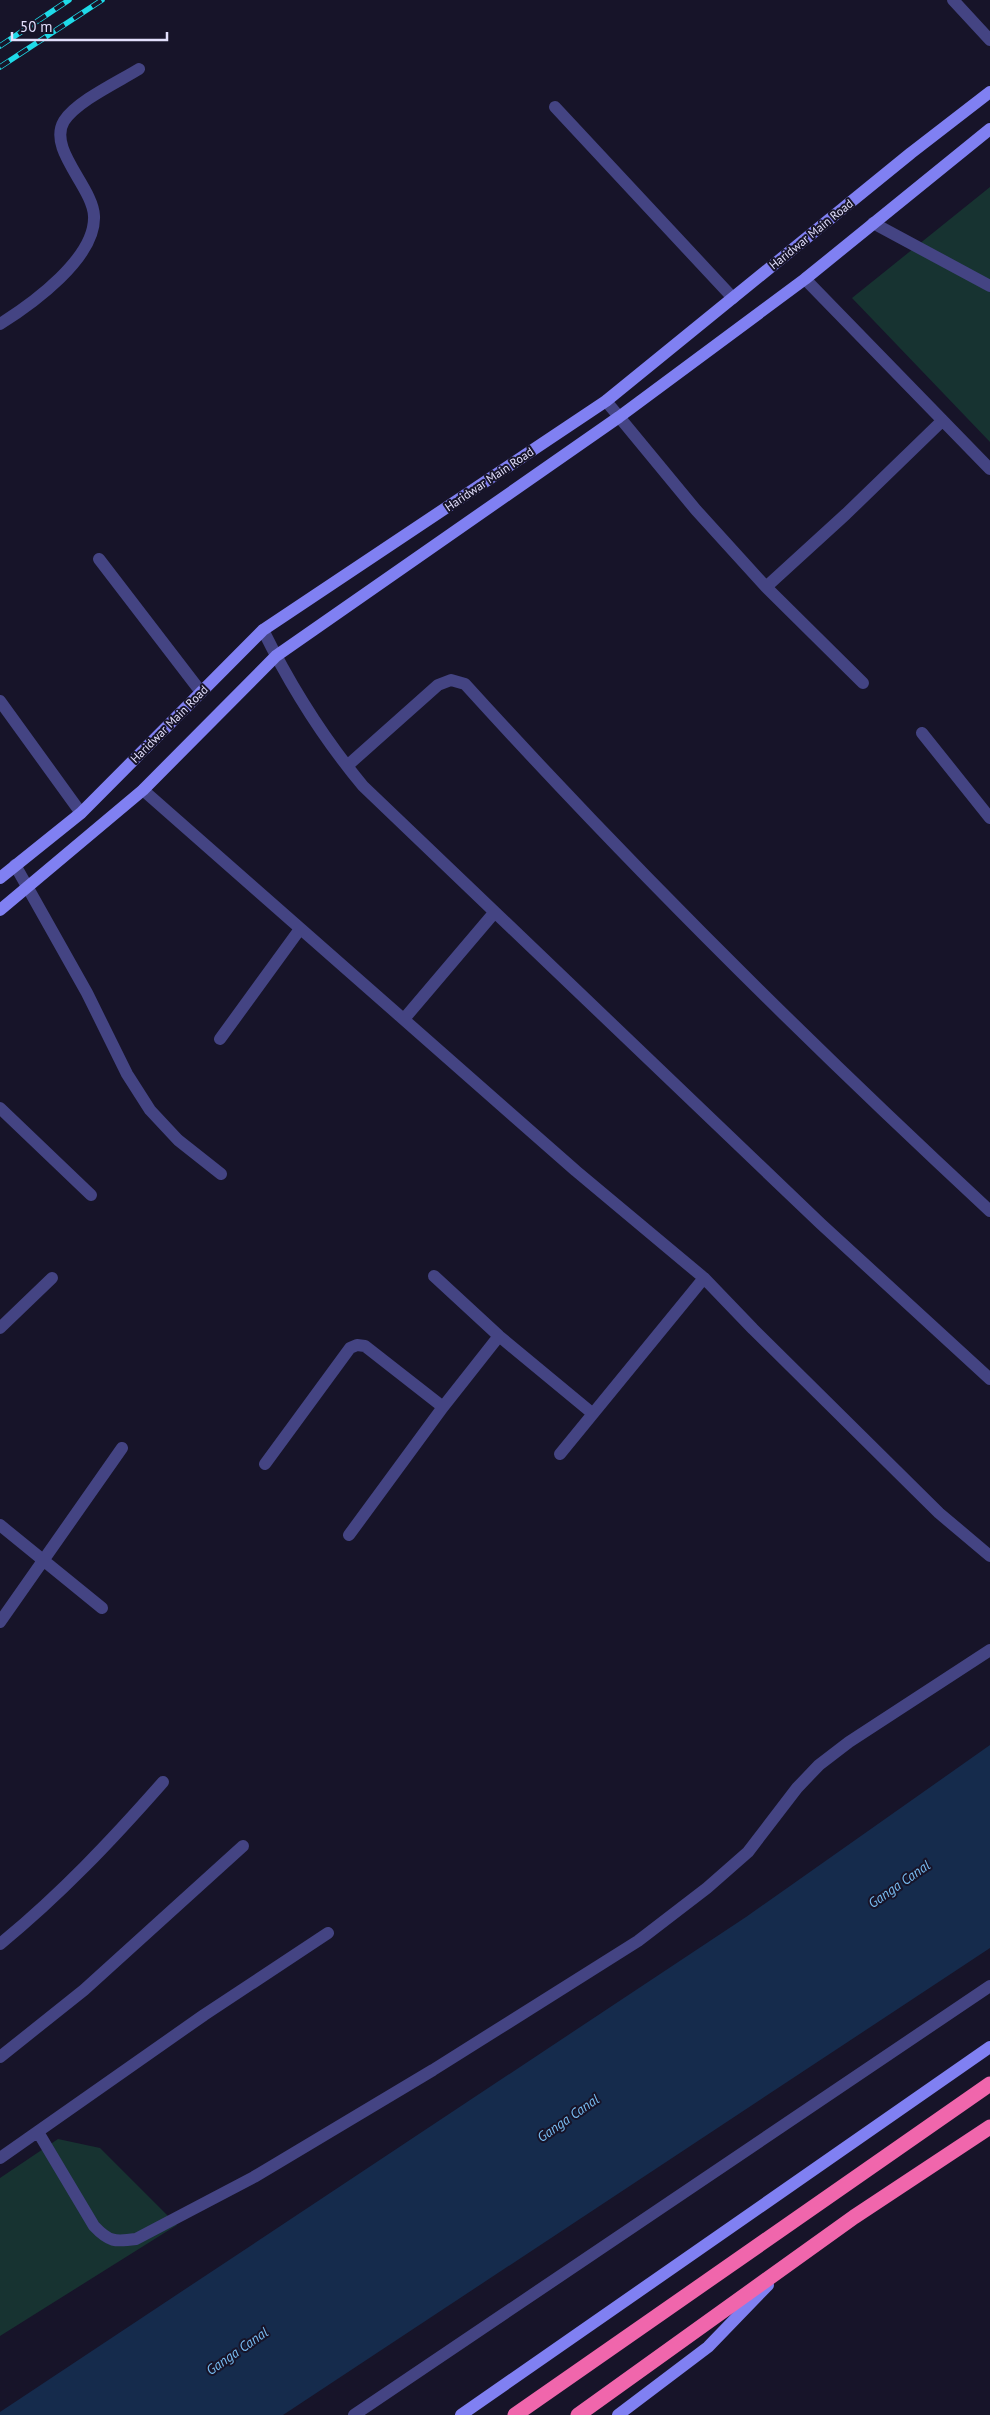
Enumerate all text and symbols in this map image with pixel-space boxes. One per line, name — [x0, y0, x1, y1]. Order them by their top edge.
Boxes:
scale bar — [12, 10, 168, 42]
text: 50 m — [20, 17, 53, 36]
street label: Haridwar Main Road — [766, 196, 856, 272]
street label: Haridwar Main Road — [442, 444, 536, 514]
street label: Haridwar Main Road — [127, 682, 211, 766]
water label: Ganga Canal — [864, 1856, 934, 1912]
water label: Ganga Canal — [533, 2090, 603, 2146]
water label: Ganga Canal — [202, 2323, 272, 2379]

